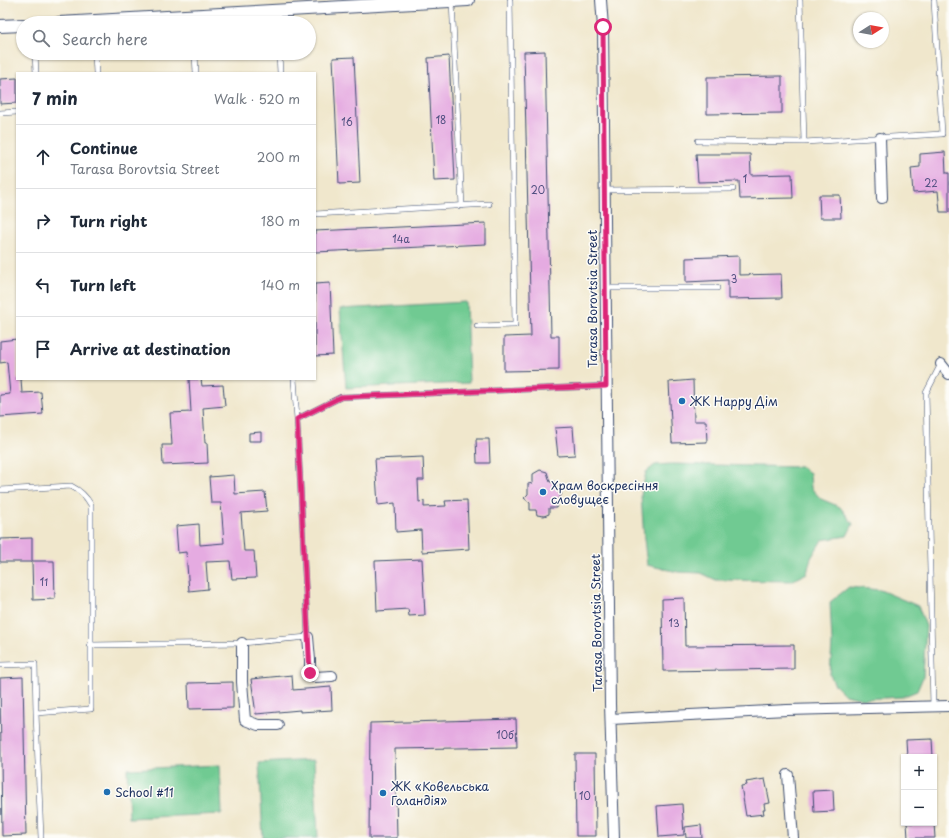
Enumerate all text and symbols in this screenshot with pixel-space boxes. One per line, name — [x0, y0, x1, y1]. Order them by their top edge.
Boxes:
north arrow — [853, 12, 889, 48]
search box — [16, 16, 316, 60]
route start — [594, 18, 612, 36]
icon: search — [30, 27, 52, 49]
text: Search here — [62, 27, 148, 50]
text: 7 min — [32, 85, 78, 111]
text: Walk · 520 m — [214, 89, 300, 108]
house number: 18 — [436, 112, 446, 127]
house number: 16 — [341, 114, 353, 129]
text: Continue — [70, 136, 138, 159]
icon: ahead — [32, 146, 54, 168]
text: 200 m — [257, 147, 300, 166]
text: Tarasa Borovtsia Street — [70, 159, 220, 178]
house number: 1 — [743, 171, 747, 186]
house number: 22 — [924, 175, 938, 190]
house number: 20 — [531, 182, 545, 197]
text: Turn right — [70, 209, 147, 232]
icon: right — [32, 210, 54, 232]
text: 180 m — [261, 211, 300, 230]
street label: Tarasa Borovtsia Street — [583, 230, 601, 368]
house number: 14а — [392, 231, 410, 246]
house number: 3 — [731, 271, 737, 286]
text: Turn left — [70, 273, 136, 296]
icon: left — [32, 274, 54, 296]
text: 140 m — [261, 275, 300, 294]
text: Arrive at destination — [70, 337, 231, 360]
icon: arrive — [32, 338, 54, 360]
place label: ЖК Happy Дім — [689, 392, 778, 410]
marker: ЖК Happy Дім — [677, 396, 687, 406]
place label: Храм воскресіння словущеє — [551, 476, 659, 508]
marker: Храм воскресіння словущеє — [538, 487, 548, 497]
street label: Tarasa Borovtsia Street — [586, 554, 606, 692]
house number: 11 — [40, 574, 48, 589]
house number: 13 — [668, 615, 680, 630]
route end — [301, 664, 319, 682]
house number: 10б — [496, 727, 514, 742]
map controls — [901, 754, 937, 826]
button: + — [901, 754, 937, 790]
place label: ЖК «Ковельська Голандія» — [390, 777, 490, 809]
place label: School #11 — [115, 783, 174, 801]
marker: School #11 — [102, 787, 112, 797]
marker: ЖК «Ковельська Голандія» — [378, 788, 388, 798]
house number: 10 — [579, 788, 591, 803]
button: − — [901, 790, 937, 826]

